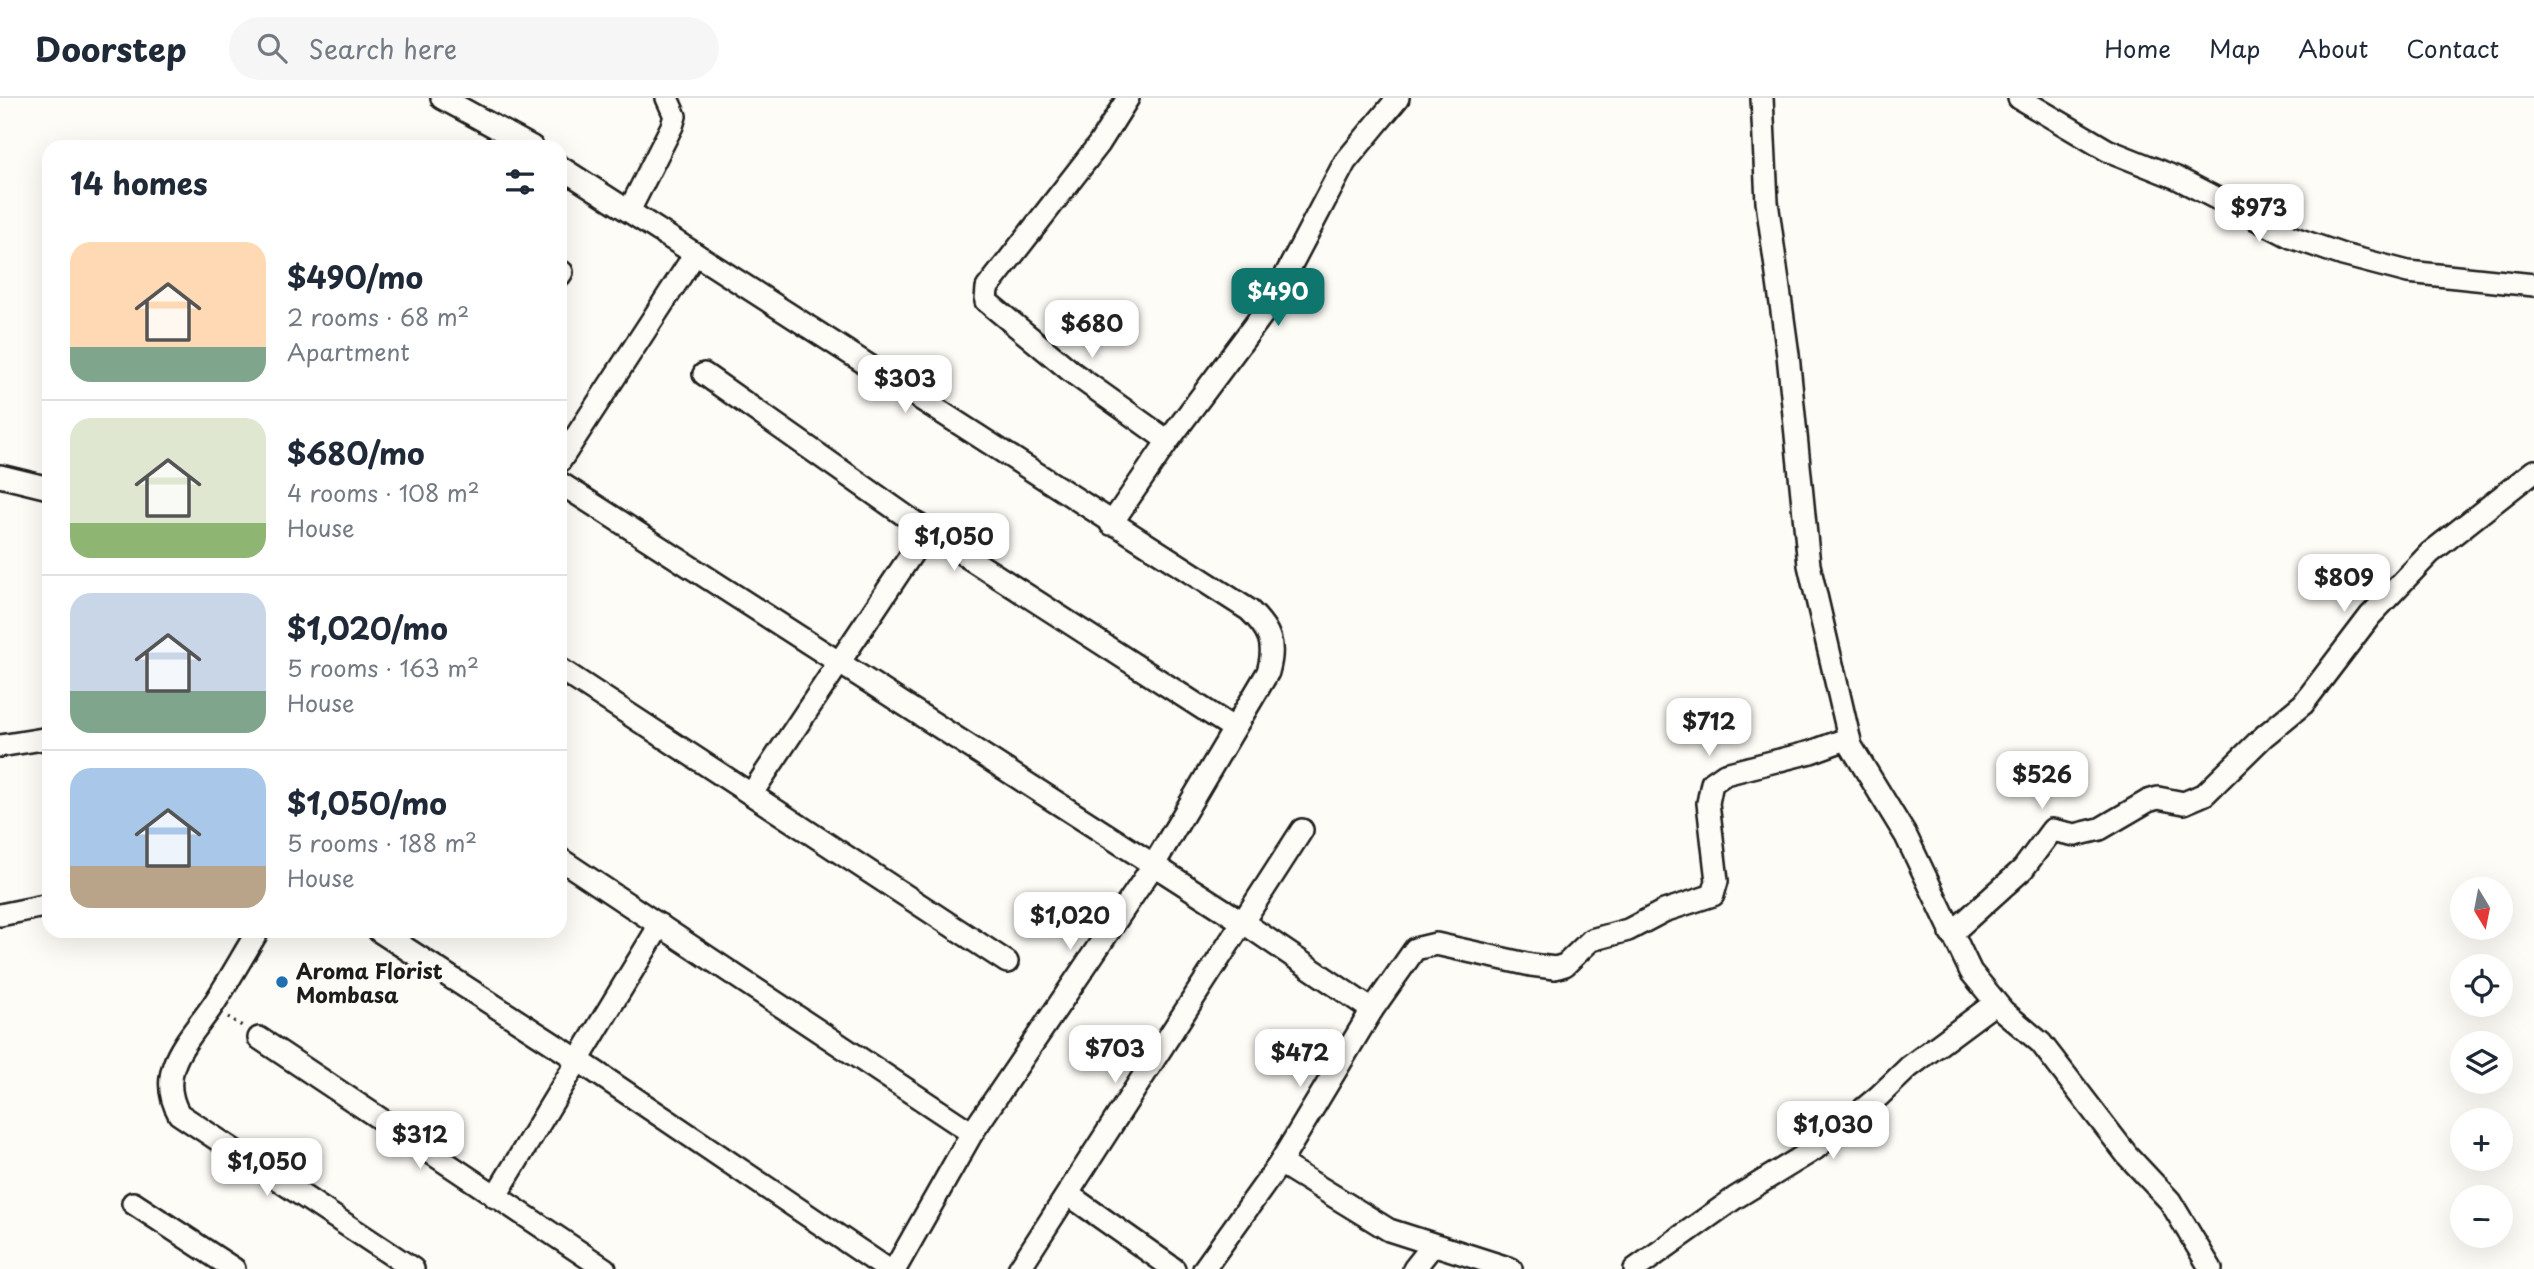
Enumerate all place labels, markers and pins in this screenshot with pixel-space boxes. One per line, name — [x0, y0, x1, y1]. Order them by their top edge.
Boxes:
pin: $973 — [2218, 184, 2300, 244]
pin: $490 — [1237, 268, 1319, 328]
pin: $680 — [1051, 300, 1133, 360]
pin: $303 — [864, 356, 946, 415]
pin: $1,050 — [897, 514, 1011, 573]
pin: $809 — [2303, 554, 2385, 614]
pin: $712 — [1668, 698, 1750, 758]
pin: $526 — [2001, 752, 2083, 811]
pin: $1,020 — [1013, 892, 1127, 952]
place label: Aroma Florist Mombasa — [296, 954, 443, 1010]
marker: Aroma Florist Mombasa — [274, 974, 290, 990]
pin: $703 — [1074, 1026, 1156, 1085]
pin: $472 — [1259, 1030, 1341, 1089]
pin: $1,030 — [1776, 1102, 1890, 1161]
pin: $312 — [379, 1112, 461, 1171]
pin: $1,050 — [210, 1138, 324, 1198]

